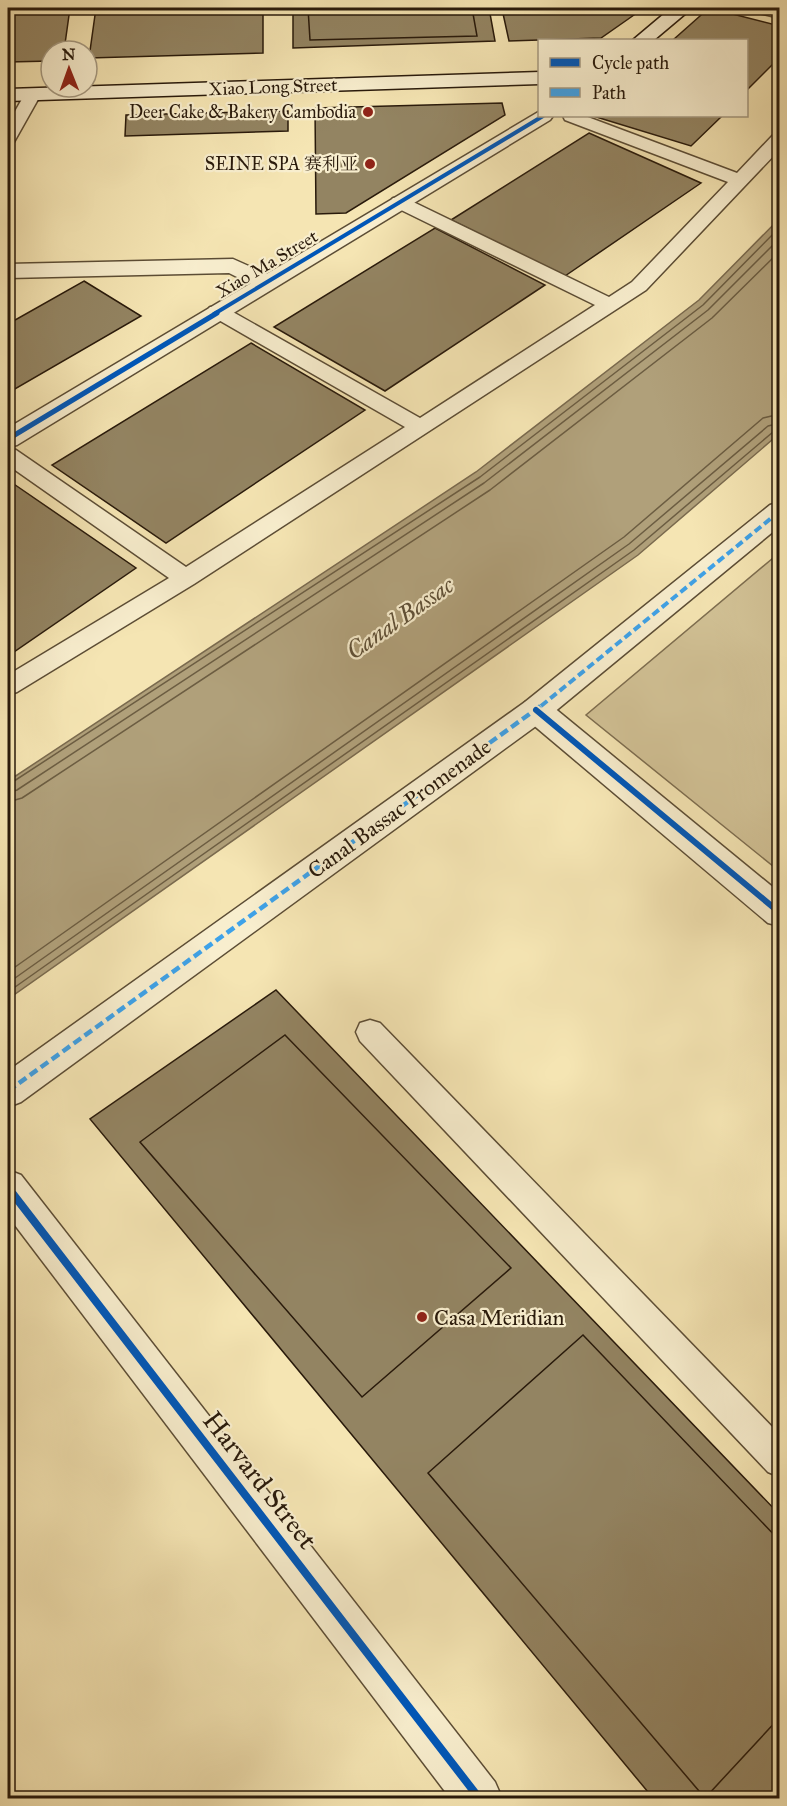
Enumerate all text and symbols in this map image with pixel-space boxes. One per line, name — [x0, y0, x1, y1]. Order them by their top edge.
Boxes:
north arrow — [39, 39, 99, 99]
legend — [538, 39, 748, 117]
text: N — [62, 45, 76, 64]
text: Cycle path — [592, 52, 669, 74]
street label: Xiao Long Street — [208, 74, 338, 101]
text: Path — [592, 82, 626, 104]
place label: Deer Cake & Bakery Cambodia — [129, 101, 356, 123]
marker: Deer Cake & Bakery Cambodia — [361, 105, 375, 119]
place label: SEINE SPA 赛利亚 — [205, 153, 358, 175]
marker: SEINE SPA 赛利亚 — [363, 157, 377, 171]
street label: Xiao Ma Street — [212, 225, 322, 303]
water label: Canal Bassac — [340, 569, 461, 666]
street label: Canal Bassac Promenade — [302, 733, 496, 884]
place label: Casa Meridian — [434, 1304, 565, 1331]
marker: Casa Meridian — [415, 1310, 429, 1324]
street label: Harvard Street — [196, 1404, 325, 1556]

